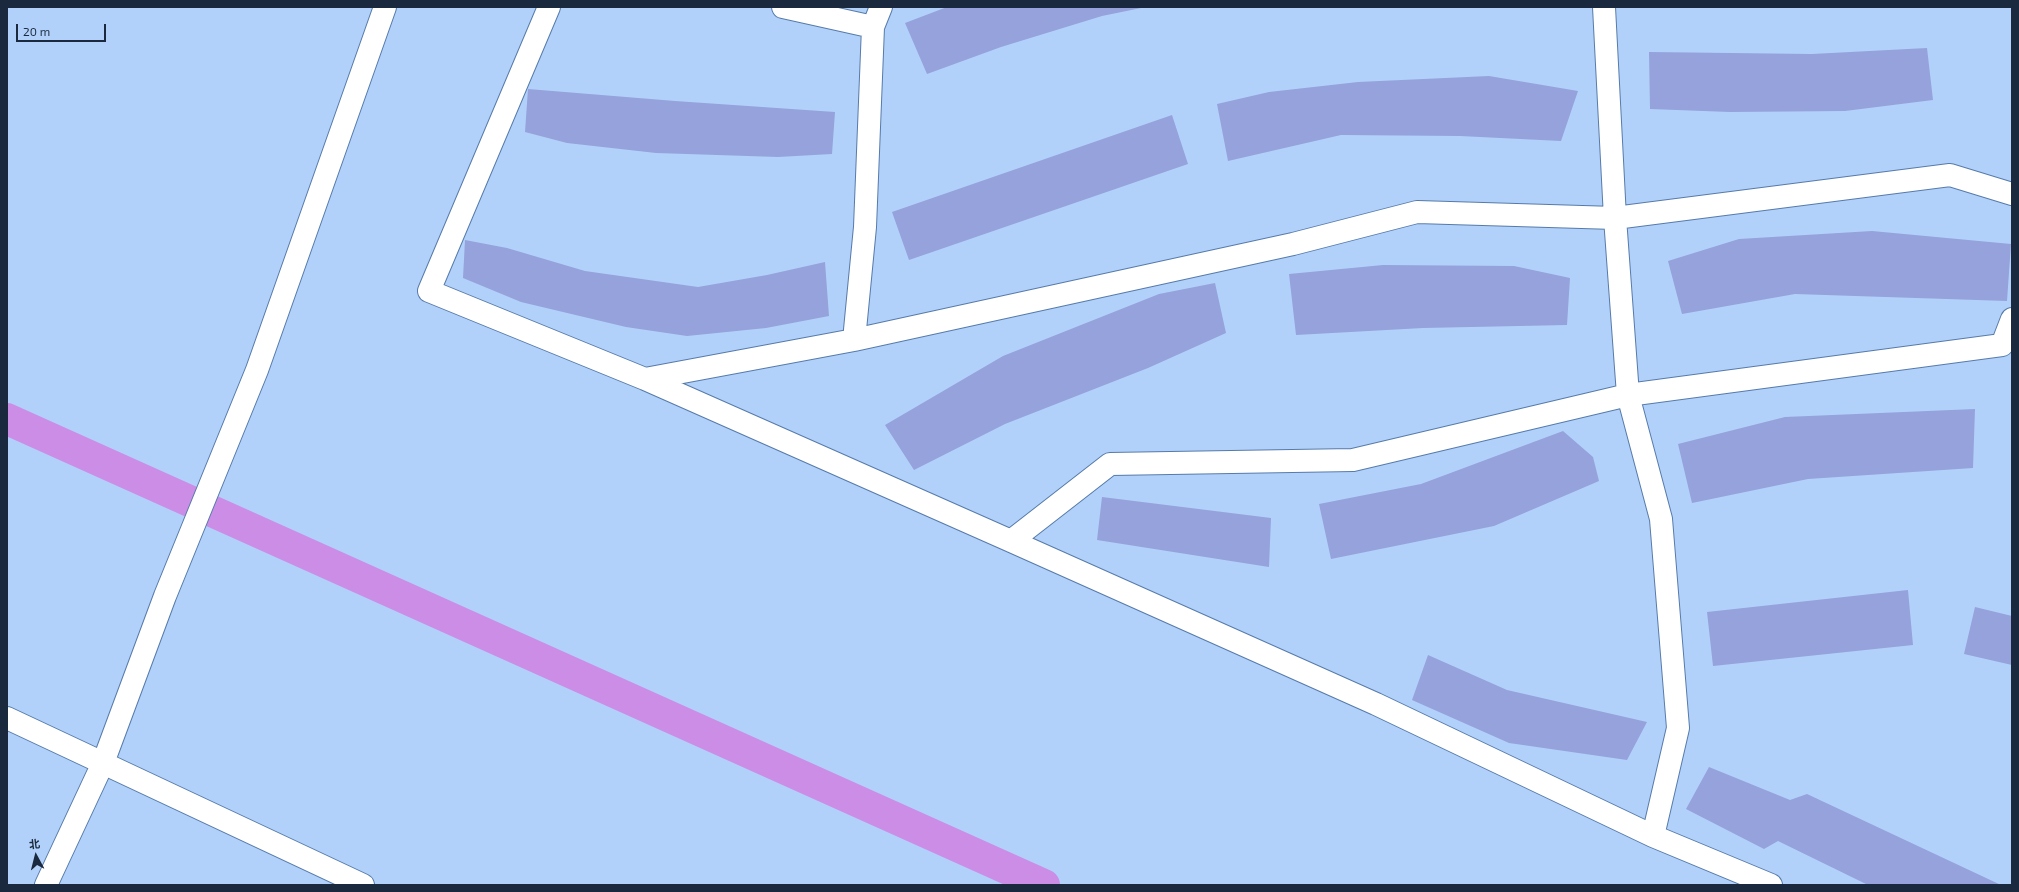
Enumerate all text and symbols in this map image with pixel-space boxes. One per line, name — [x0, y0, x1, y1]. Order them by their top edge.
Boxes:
scale bar — [18, 16, 108, 42]
text: 20 m — [23, 24, 50, 38]
north arrow — [16, 836, 56, 876]
text: 北 — [28, 836, 41, 851]

